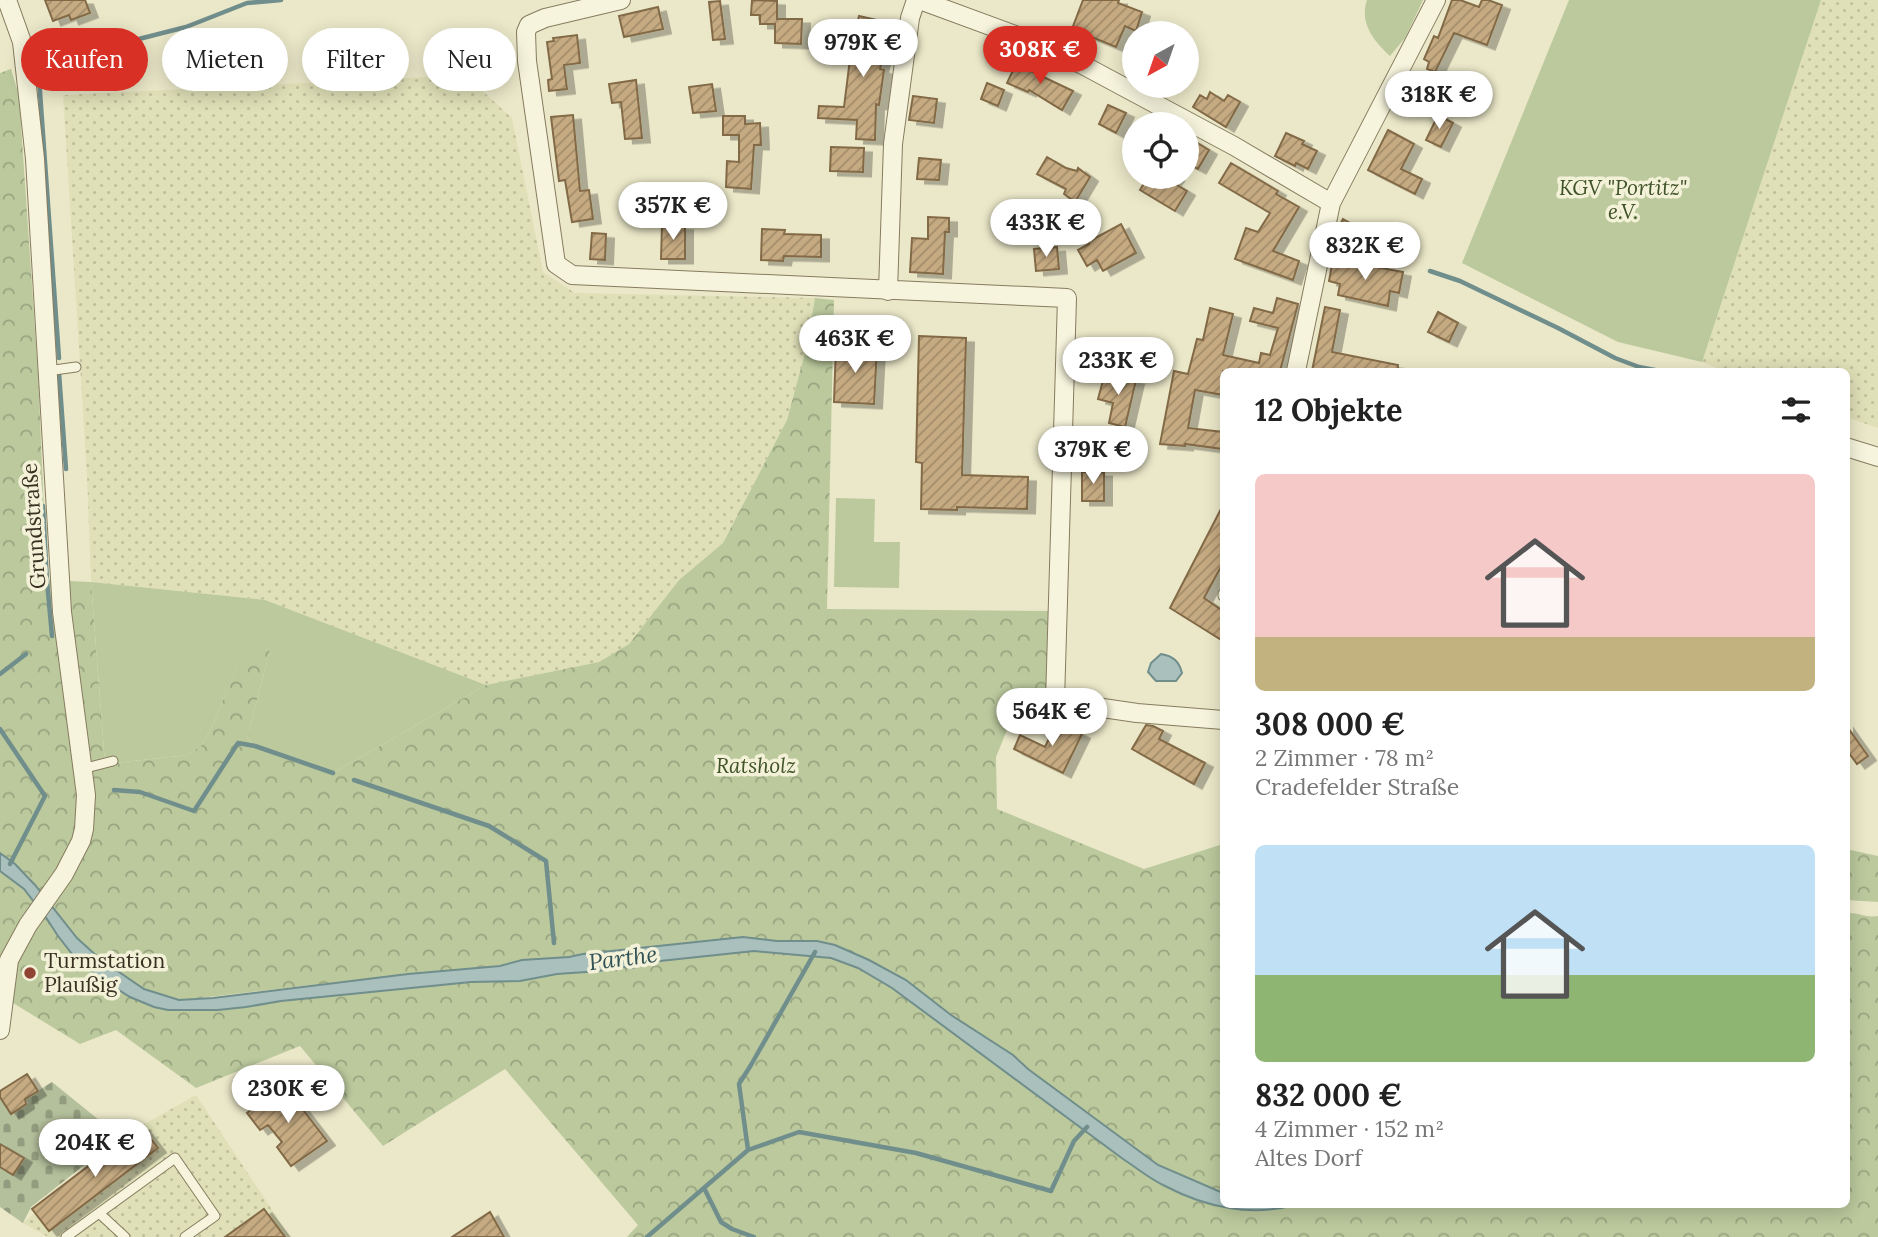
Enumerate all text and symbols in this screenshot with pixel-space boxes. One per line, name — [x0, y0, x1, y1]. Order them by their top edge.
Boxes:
pin: 979K € — [806, 20, 920, 79]
north arrow — [1122, 21, 1199, 98]
map controls — [1122, 21, 1199, 189]
text: 979K € — [824, 27, 902, 56]
pin: 308K € — [983, 27, 1097, 86]
chip: Kaufen — [21, 28, 148, 91]
chip: Mieten — [162, 28, 288, 91]
chip: Filter — [302, 28, 409, 91]
chip: Neu — [423, 28, 516, 91]
text: 308K € — [999, 34, 1081, 63]
pin: 318K € — [1382, 72, 1496, 131]
text: 318K € — [1401, 79, 1477, 108]
button: locate — [1122, 112, 1199, 189]
park label: KGV "Portitz" e.V. — [1559, 174, 1687, 225]
pin: 357K € — [616, 182, 730, 242]
text: 357K € — [634, 190, 712, 219]
pin: 433K € — [989, 200, 1103, 259]
text: 433K € — [1006, 207, 1086, 236]
pin: 832K € — [1308, 222, 1422, 282]
text: 832K € — [1325, 230, 1405, 259]
pin: 463K € — [798, 316, 912, 375]
text: 463K € — [815, 323, 895, 352]
pin: 233K € — [1061, 338, 1175, 397]
text: 233K € — [1078, 345, 1158, 374]
text: 12 Objekte — [1255, 391, 1402, 429]
icon: filters — [1777, 391, 1815, 429]
pin: 379K € — [1036, 426, 1150, 486]
text: 379K € — [1054, 434, 1132, 463]
street label: Grundstraße — [16, 462, 51, 590]
icon: home — [1472, 520, 1598, 646]
pin: 564K € — [995, 688, 1109, 748]
text: 564K € — [1012, 696, 1092, 725]
text: 308 000 € — [1255, 705, 1405, 743]
text: 2 Zimmer · 78 m² — [1255, 743, 1434, 772]
park label: Ratsholz — [716, 752, 796, 779]
text: Cradefelder Straße — [1255, 772, 1459, 801]
icon: home — [1472, 891, 1598, 1017]
water label: Parthe — [587, 939, 659, 976]
place label: Turmstation Plaußig — [44, 947, 165, 998]
marker: Turmstation Plaußig — [22, 965, 38, 981]
pin: 230K € — [231, 1066, 345, 1125]
text: 230K € — [248, 1073, 328, 1102]
text: 832 000 € — [1255, 1076, 1402, 1114]
text: 4 Zimmer · 152 m² — [1255, 1114, 1444, 1143]
pin: 204K € — [38, 1120, 152, 1179]
text: 204K € — [55, 1127, 135, 1156]
text: Altes Dorf — [1255, 1143, 1362, 1172]

